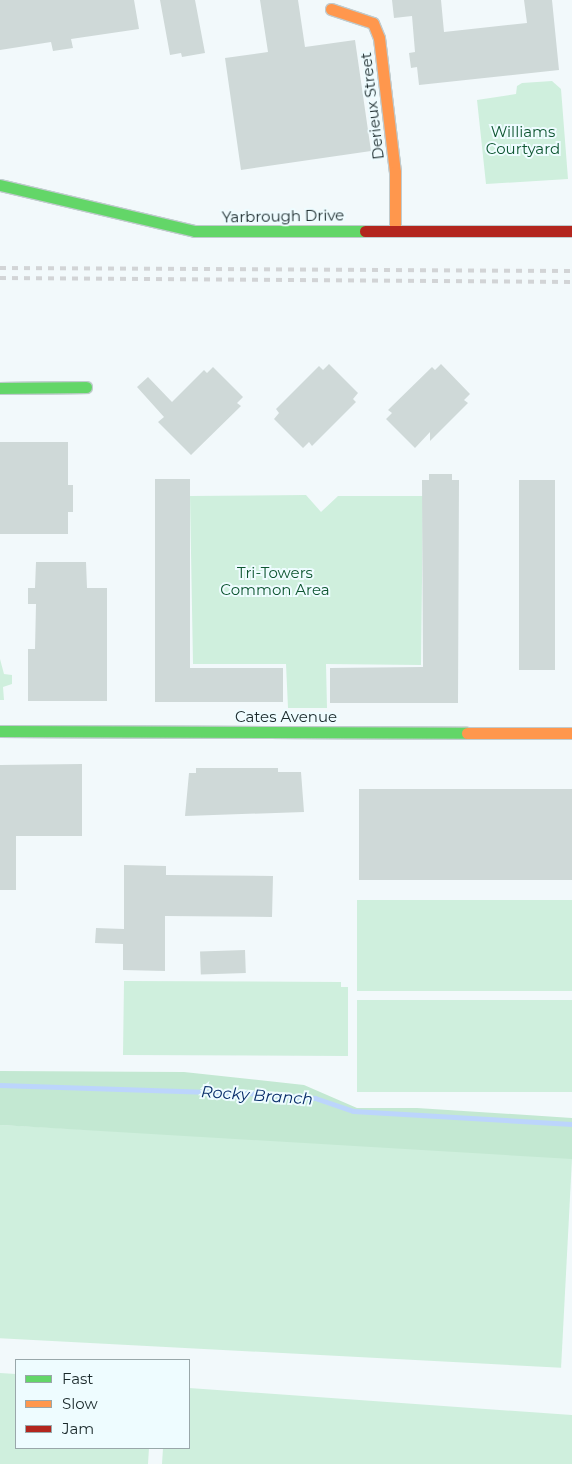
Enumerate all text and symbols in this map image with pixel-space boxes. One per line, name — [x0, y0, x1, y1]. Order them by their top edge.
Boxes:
street label: Derieux Street — [356, 51, 388, 161]
park label: Williams Courtyard — [486, 122, 560, 157]
street label: Yarbrough Drive — [222, 206, 344, 226]
park label: Tri-Towers Common Area — [220, 563, 330, 598]
street label: Cates Avenue — [235, 708, 337, 726]
water label: Rocky Branch — [200, 1083, 314, 1109]
legend — [15, 1359, 190, 1449]
text: Fast — [62, 1369, 93, 1388]
text: Slow — [62, 1394, 98, 1413]
text: Jam — [62, 1419, 94, 1438]

